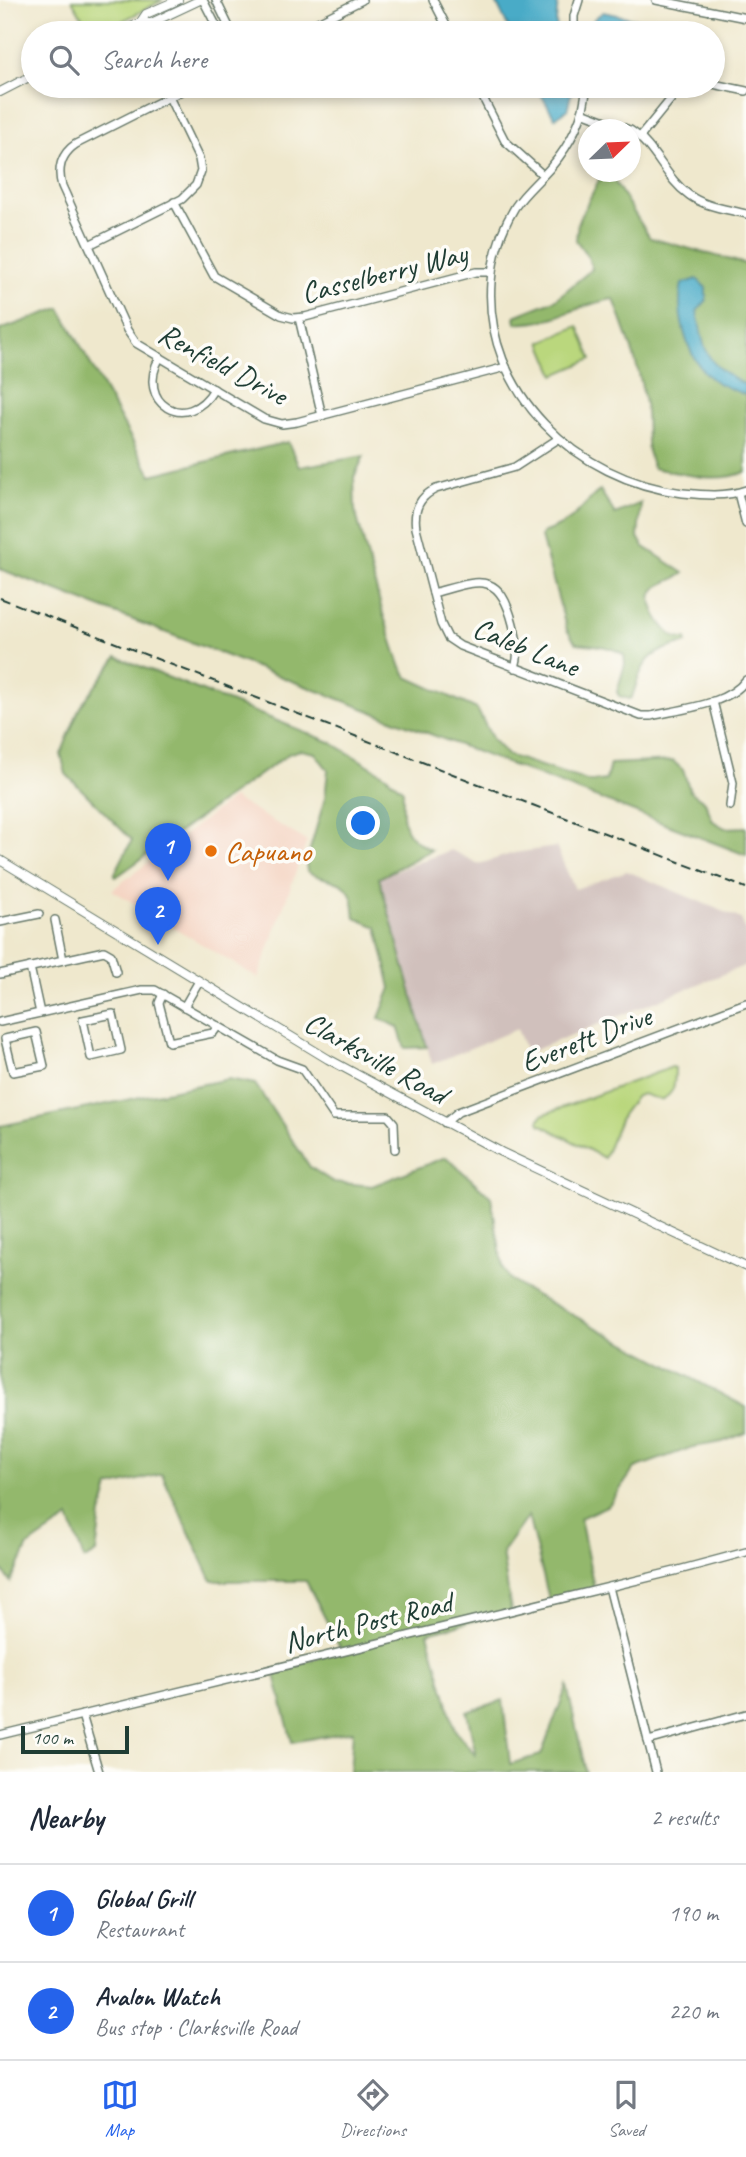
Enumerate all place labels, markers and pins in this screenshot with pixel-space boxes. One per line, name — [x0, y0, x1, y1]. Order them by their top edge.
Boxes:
pin: 1 — [145, 823, 191, 881]
place label: Capuano — [225, 832, 313, 870]
marker: Capuano — [203, 843, 219, 859]
pin: 2 — [135, 887, 181, 945]

